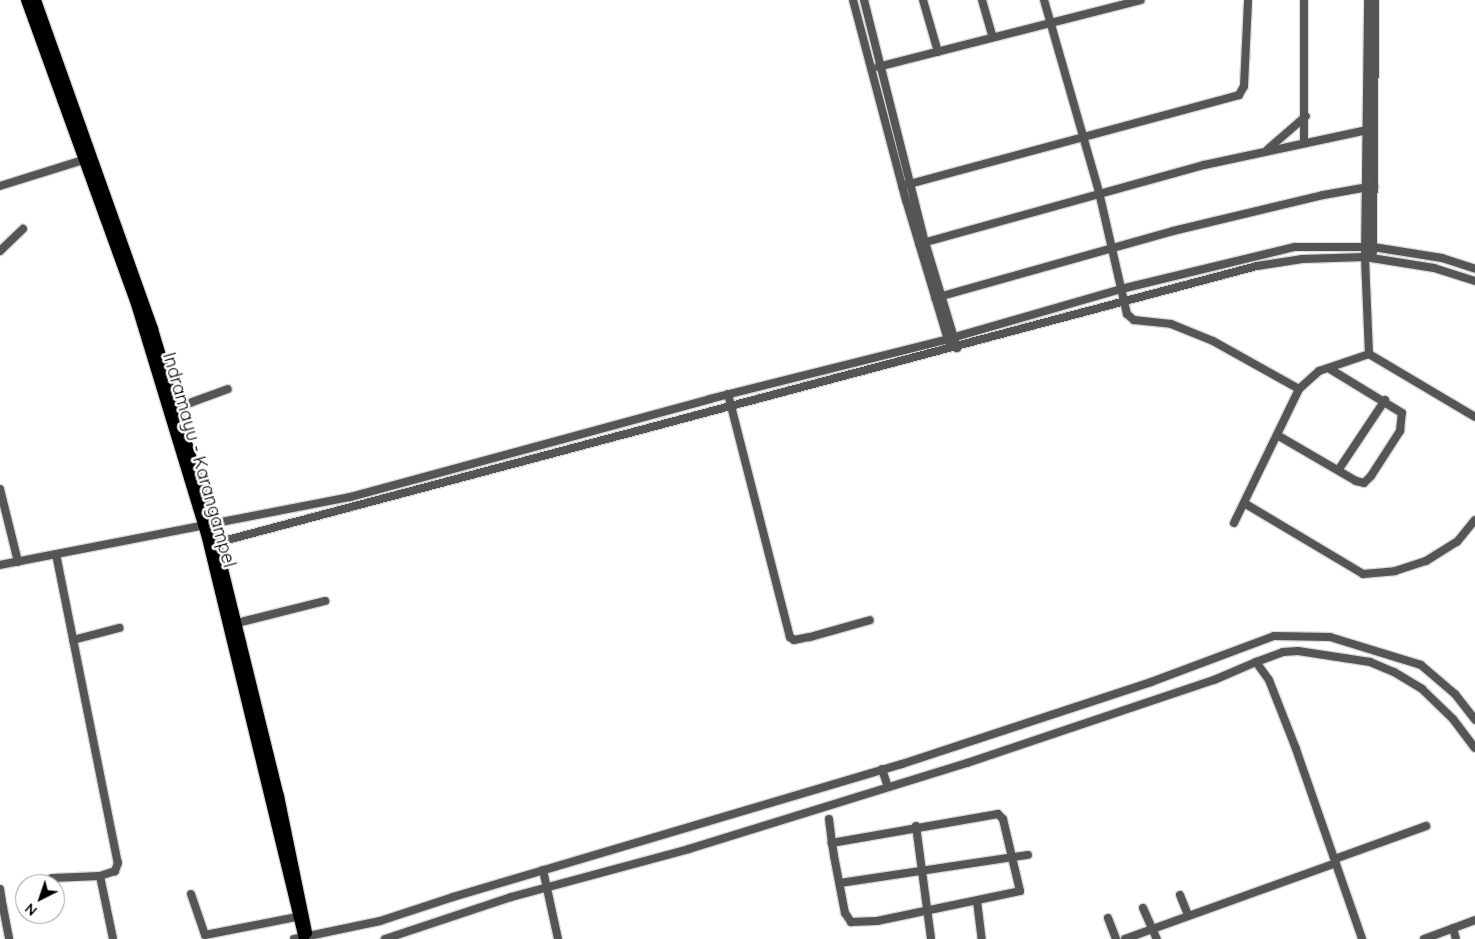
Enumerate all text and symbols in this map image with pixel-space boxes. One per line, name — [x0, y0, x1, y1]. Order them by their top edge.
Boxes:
street label: Indramayu - Karangampel — [158, 350, 240, 570]
north arrow — [15, 874, 65, 924]
text: N — [21, 899, 41, 920]

